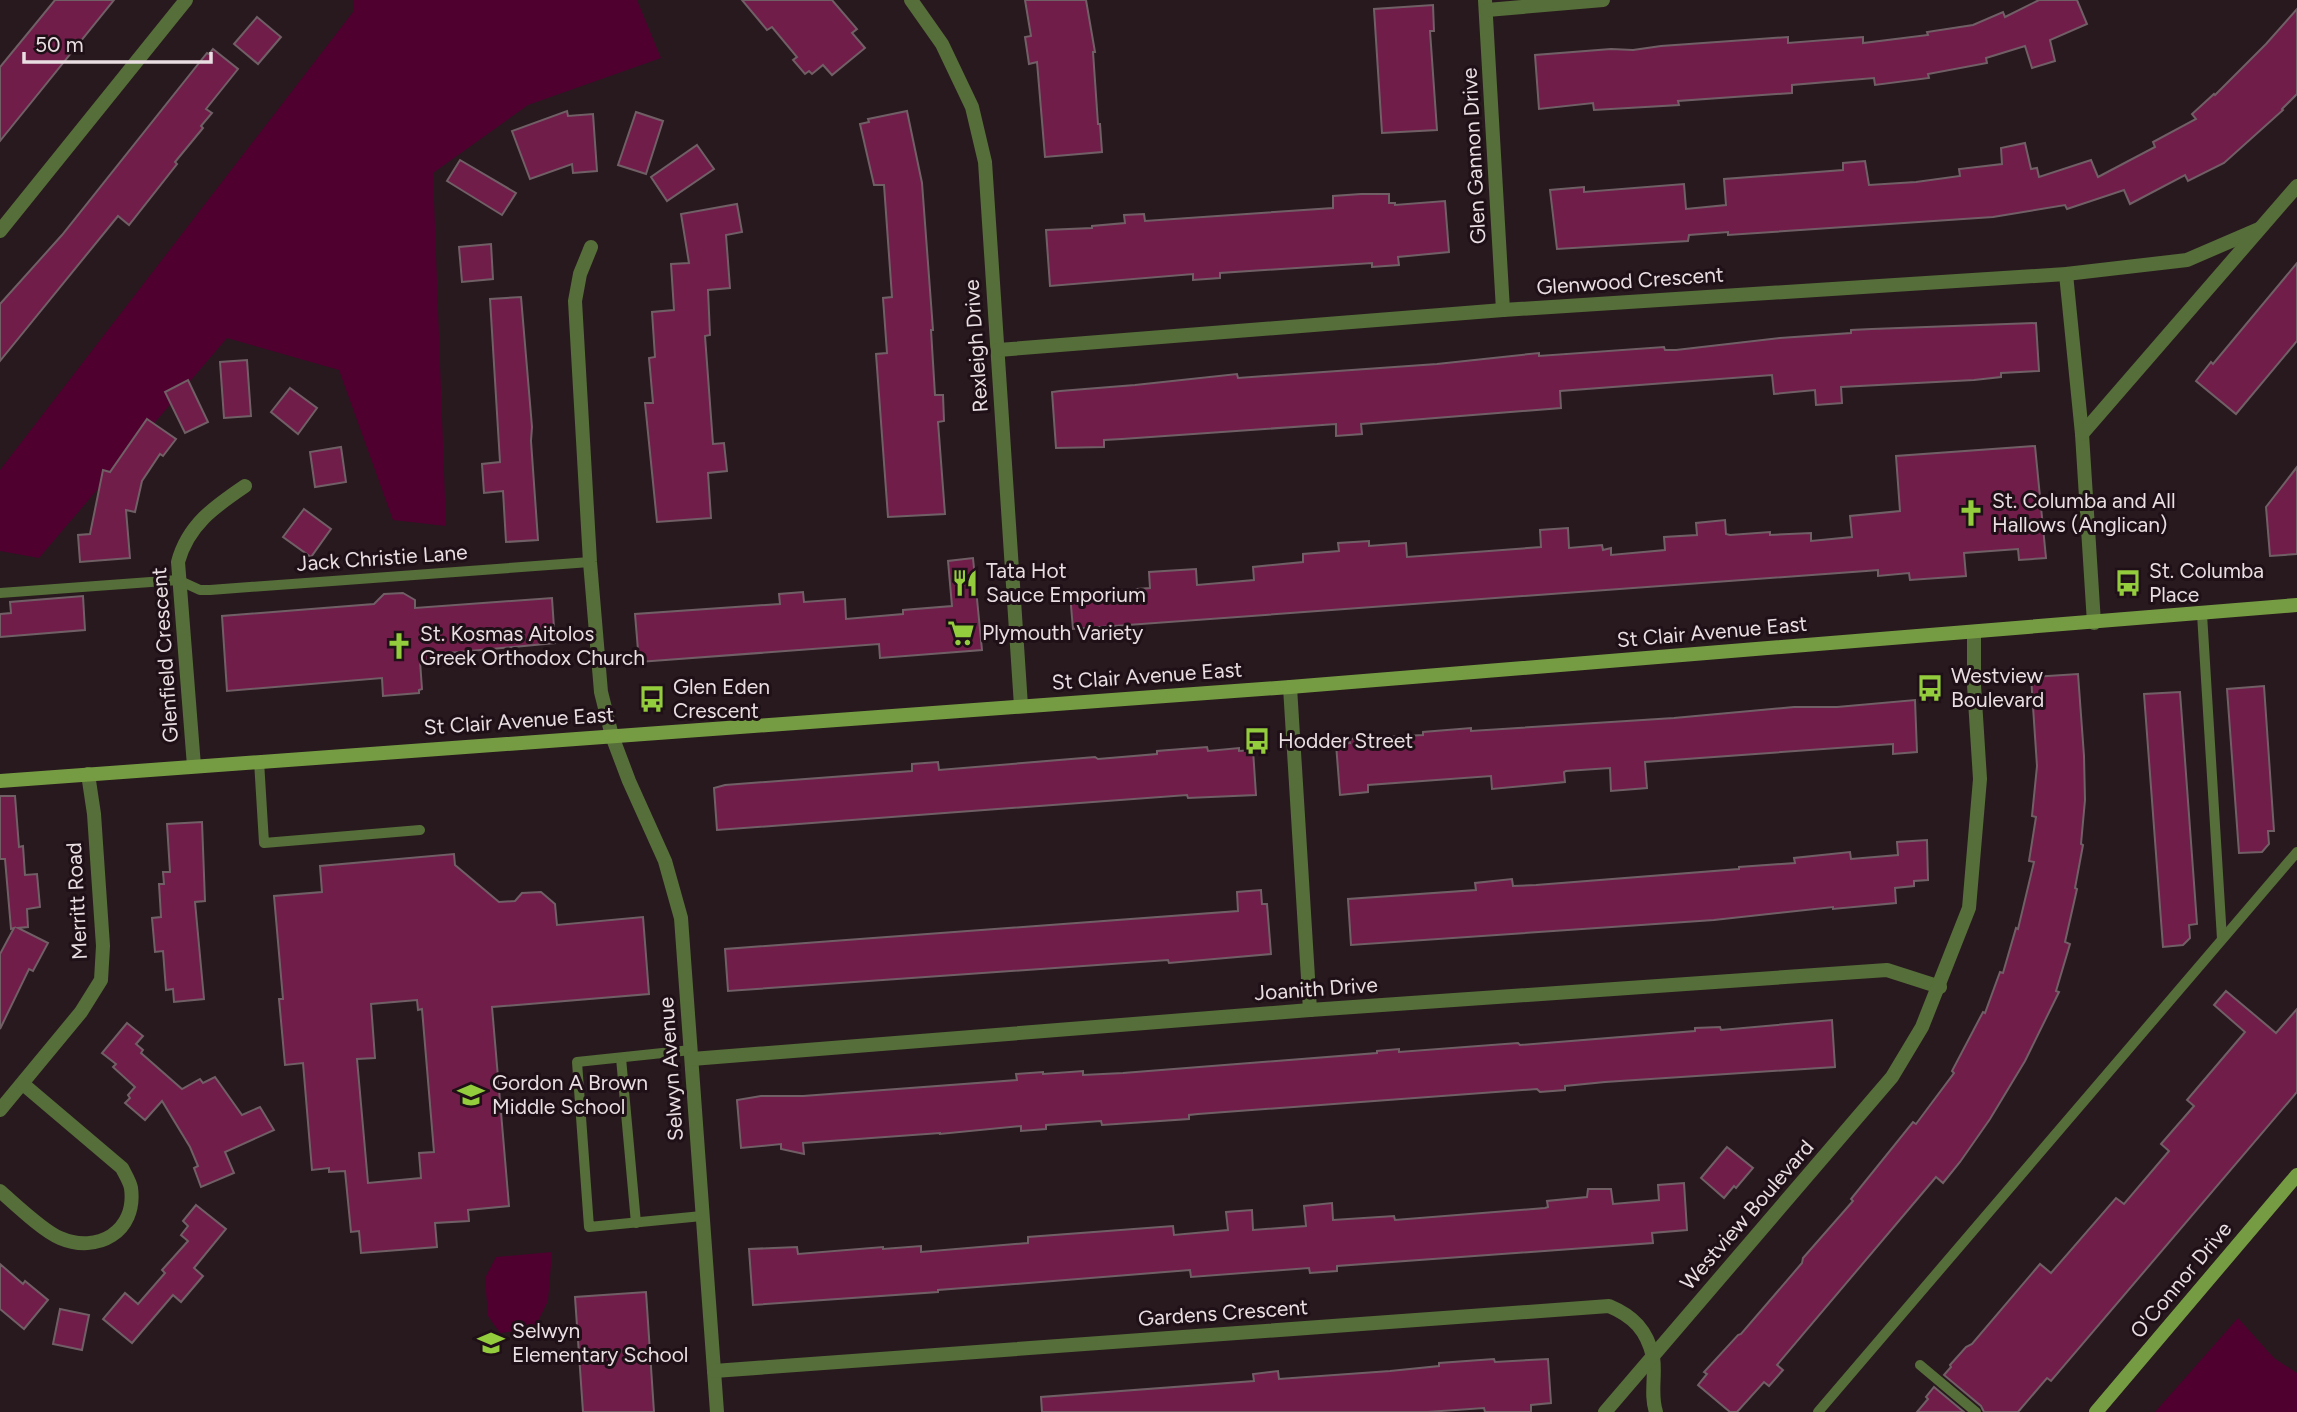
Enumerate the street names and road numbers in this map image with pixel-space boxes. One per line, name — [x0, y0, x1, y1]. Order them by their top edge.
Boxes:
street label: Glen Gannon Drive — [1456, 67, 1491, 245]
street label: Glenwood Crescent — [1535, 261, 1724, 300]
street label: Rexleigh Drive — [958, 279, 993, 413]
street label: Jack Christie Lane — [296, 539, 468, 576]
street label: Glenfield Crescent — [146, 566, 183, 744]
street label: St Clair Avenue East — [1616, 611, 1808, 652]
street label: St Clair Avenue East — [1051, 656, 1243, 695]
street label: St Clair Avenue East — [423, 701, 615, 740]
street label: Merritt Road — [61, 842, 92, 960]
street label: Joanith Drive — [1253, 972, 1379, 1005]
street label: Selwyn Avenue — [653, 996, 688, 1142]
street label: Westview Boulevard — [1675, 1135, 1819, 1295]
street label: O'Connor Drive — [2125, 1216, 2237, 1343]
street label: Gardens Crescent — [1137, 1294, 1309, 1331]

